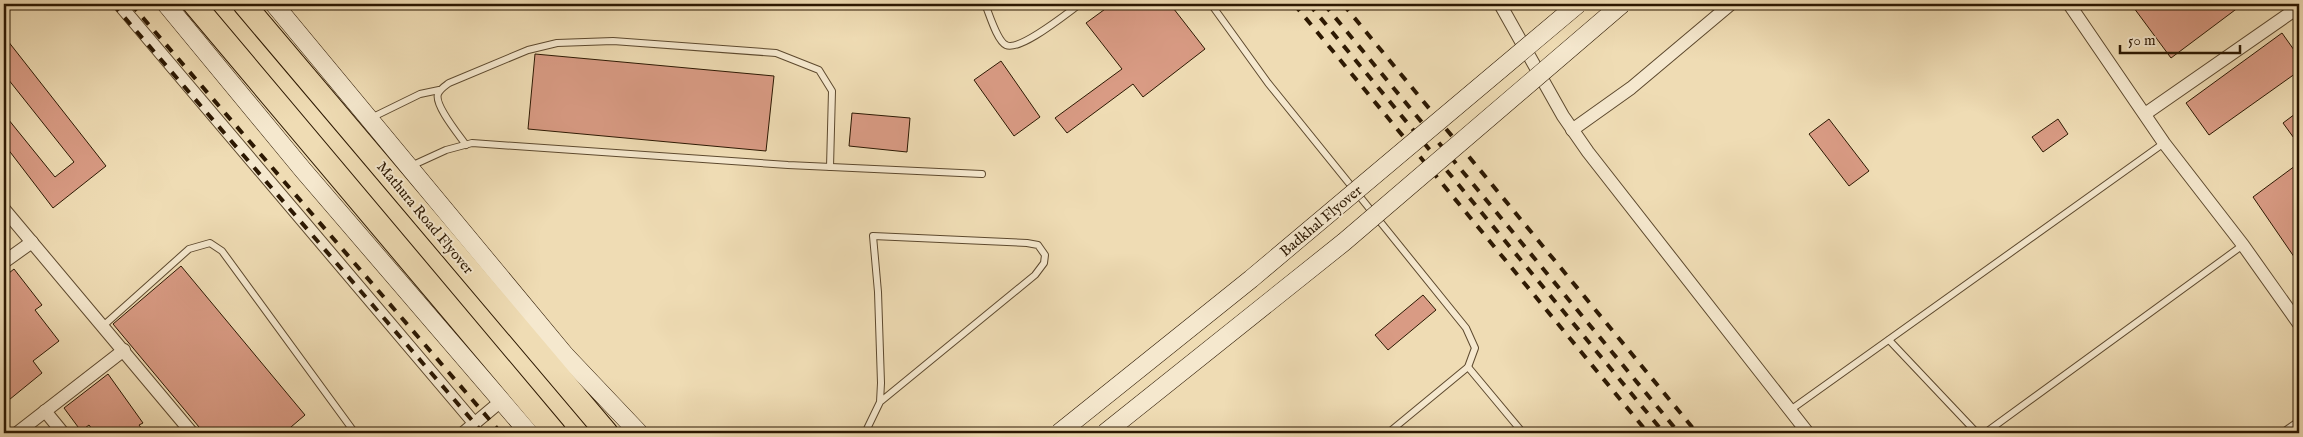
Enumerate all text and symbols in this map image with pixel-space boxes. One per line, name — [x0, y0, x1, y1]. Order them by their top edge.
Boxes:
scale bar — [2120, 22, 2240, 54]
text: 50 m — [2128, 31, 2156, 50]
street label: Mathura Road Flyover — [372, 158, 478, 279]
street label: Badkhal Flyover — [1276, 181, 1366, 261]

